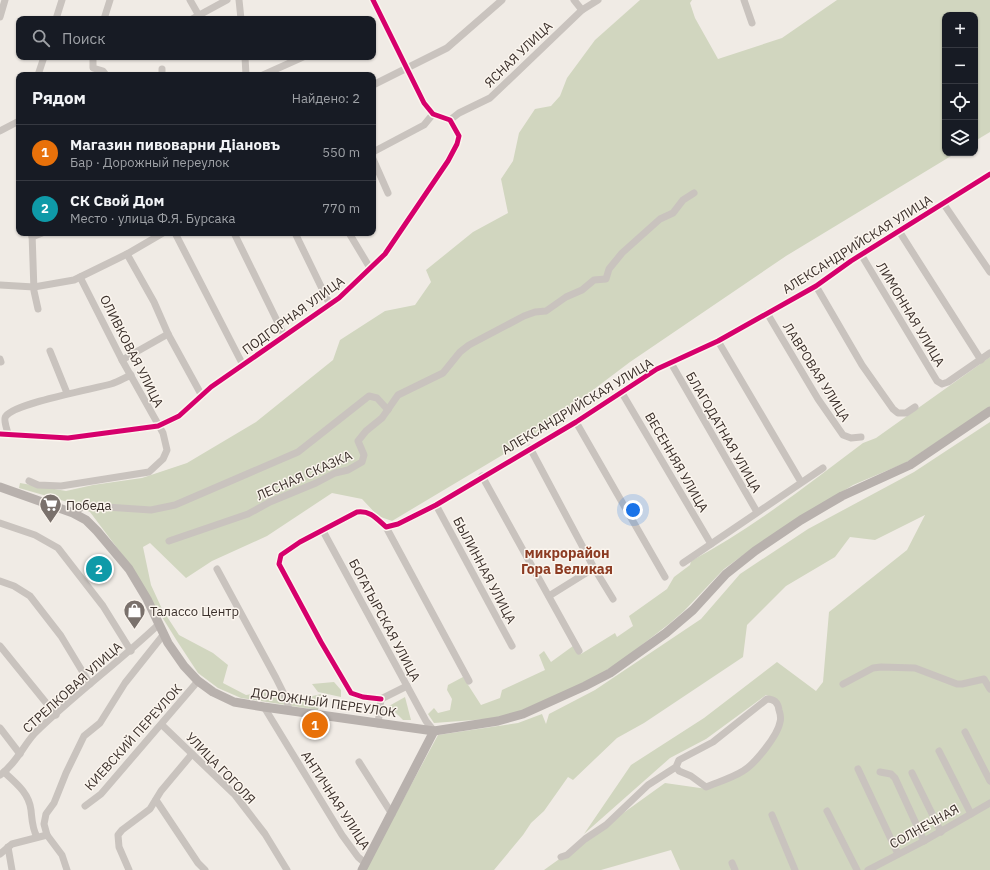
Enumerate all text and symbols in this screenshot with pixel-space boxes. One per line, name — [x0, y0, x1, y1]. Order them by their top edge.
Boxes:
map controls — [942, 12, 978, 156]
button: + — [942, 12, 978, 48]
search box — [16, 16, 376, 60]
street label: ЯСНАЯ УЛИЦА — [481, 17, 556, 91]
icon: search — [30, 27, 52, 49]
text: Поиск — [62, 29, 105, 48]
button: − — [942, 48, 978, 84]
button: locate — [942, 84, 978, 120]
text: Рядом — [32, 87, 86, 109]
text: Найдено: 2 — [292, 90, 360, 107]
button: layers — [942, 120, 978, 156]
text: Магазин пивоварни Дiановъ — [70, 135, 280, 154]
text: 1 — [41, 144, 49, 161]
text: 550 m — [322, 144, 360, 161]
text: Бар · Дорожный переулок — [70, 154, 229, 171]
text: СК Свой Дом — [70, 191, 164, 210]
street label: АЛЕКСАНДРИЙСКАЯ УЛИЦА — [779, 191, 936, 298]
text: 2 — [41, 200, 49, 217]
text: 770 m — [322, 200, 360, 217]
text: Место · улица Ф.Я. Бурсака — [70, 210, 235, 227]
street label: ЛИМОННАЯ УЛИЦА — [873, 259, 949, 370]
street label: ПОДГОРНАЯ УЛИЦА — [239, 272, 348, 358]
street label: ОЛИВКОВАЯ УЛИЦА — [96, 292, 168, 411]
street label: ЛАВРОВАЯ УЛИЦА — [779, 319, 854, 426]
street label: АЛЕКСАНДРИЙСКАЯ УЛИЦА — [498, 354, 657, 458]
street label: БЛАГОДАТНАЯ УЛИЦА — [682, 369, 765, 496]
street label: ВЕСЕННЯЯ УЛИЦА — [641, 409, 712, 516]
street label: ЛЕСНАЯ СКАЗКА — [254, 446, 355, 504]
supermarket icon: Победа — [38, 492, 64, 525]
place label: Победа — [66, 497, 112, 514]
your location — [623, 500, 643, 520]
street label: БЫЛИННАЯ УЛИЦА — [449, 514, 520, 627]
district label: микрорайон Гора Великая — [521, 544, 613, 578]
pin: 2 — [86, 554, 112, 584]
street label: БОГАТЫРСКАЯ УЛИЦА — [345, 556, 424, 685]
shop icon: Талассо Центр — [121, 598, 147, 631]
place label: Талассо Центр — [150, 603, 239, 620]
street label: СТРЕЛКОВАЯ УЛИЦА — [19, 638, 126, 737]
street label: КИЕВСКИЙ ПЕРЕУЛОК — [81, 680, 186, 794]
street label: ДОРОЖНЫЙ ПЕРЕУЛОК — [250, 684, 398, 721]
pin: 1 — [302, 710, 328, 740]
street label: УЛИЦА ГОГОЛЯ — [182, 729, 259, 808]
street label: АНТИЧНАЯ УЛИЦА — [297, 748, 374, 853]
street label: СОЛНЕЧНАЯ — [887, 800, 962, 852]

